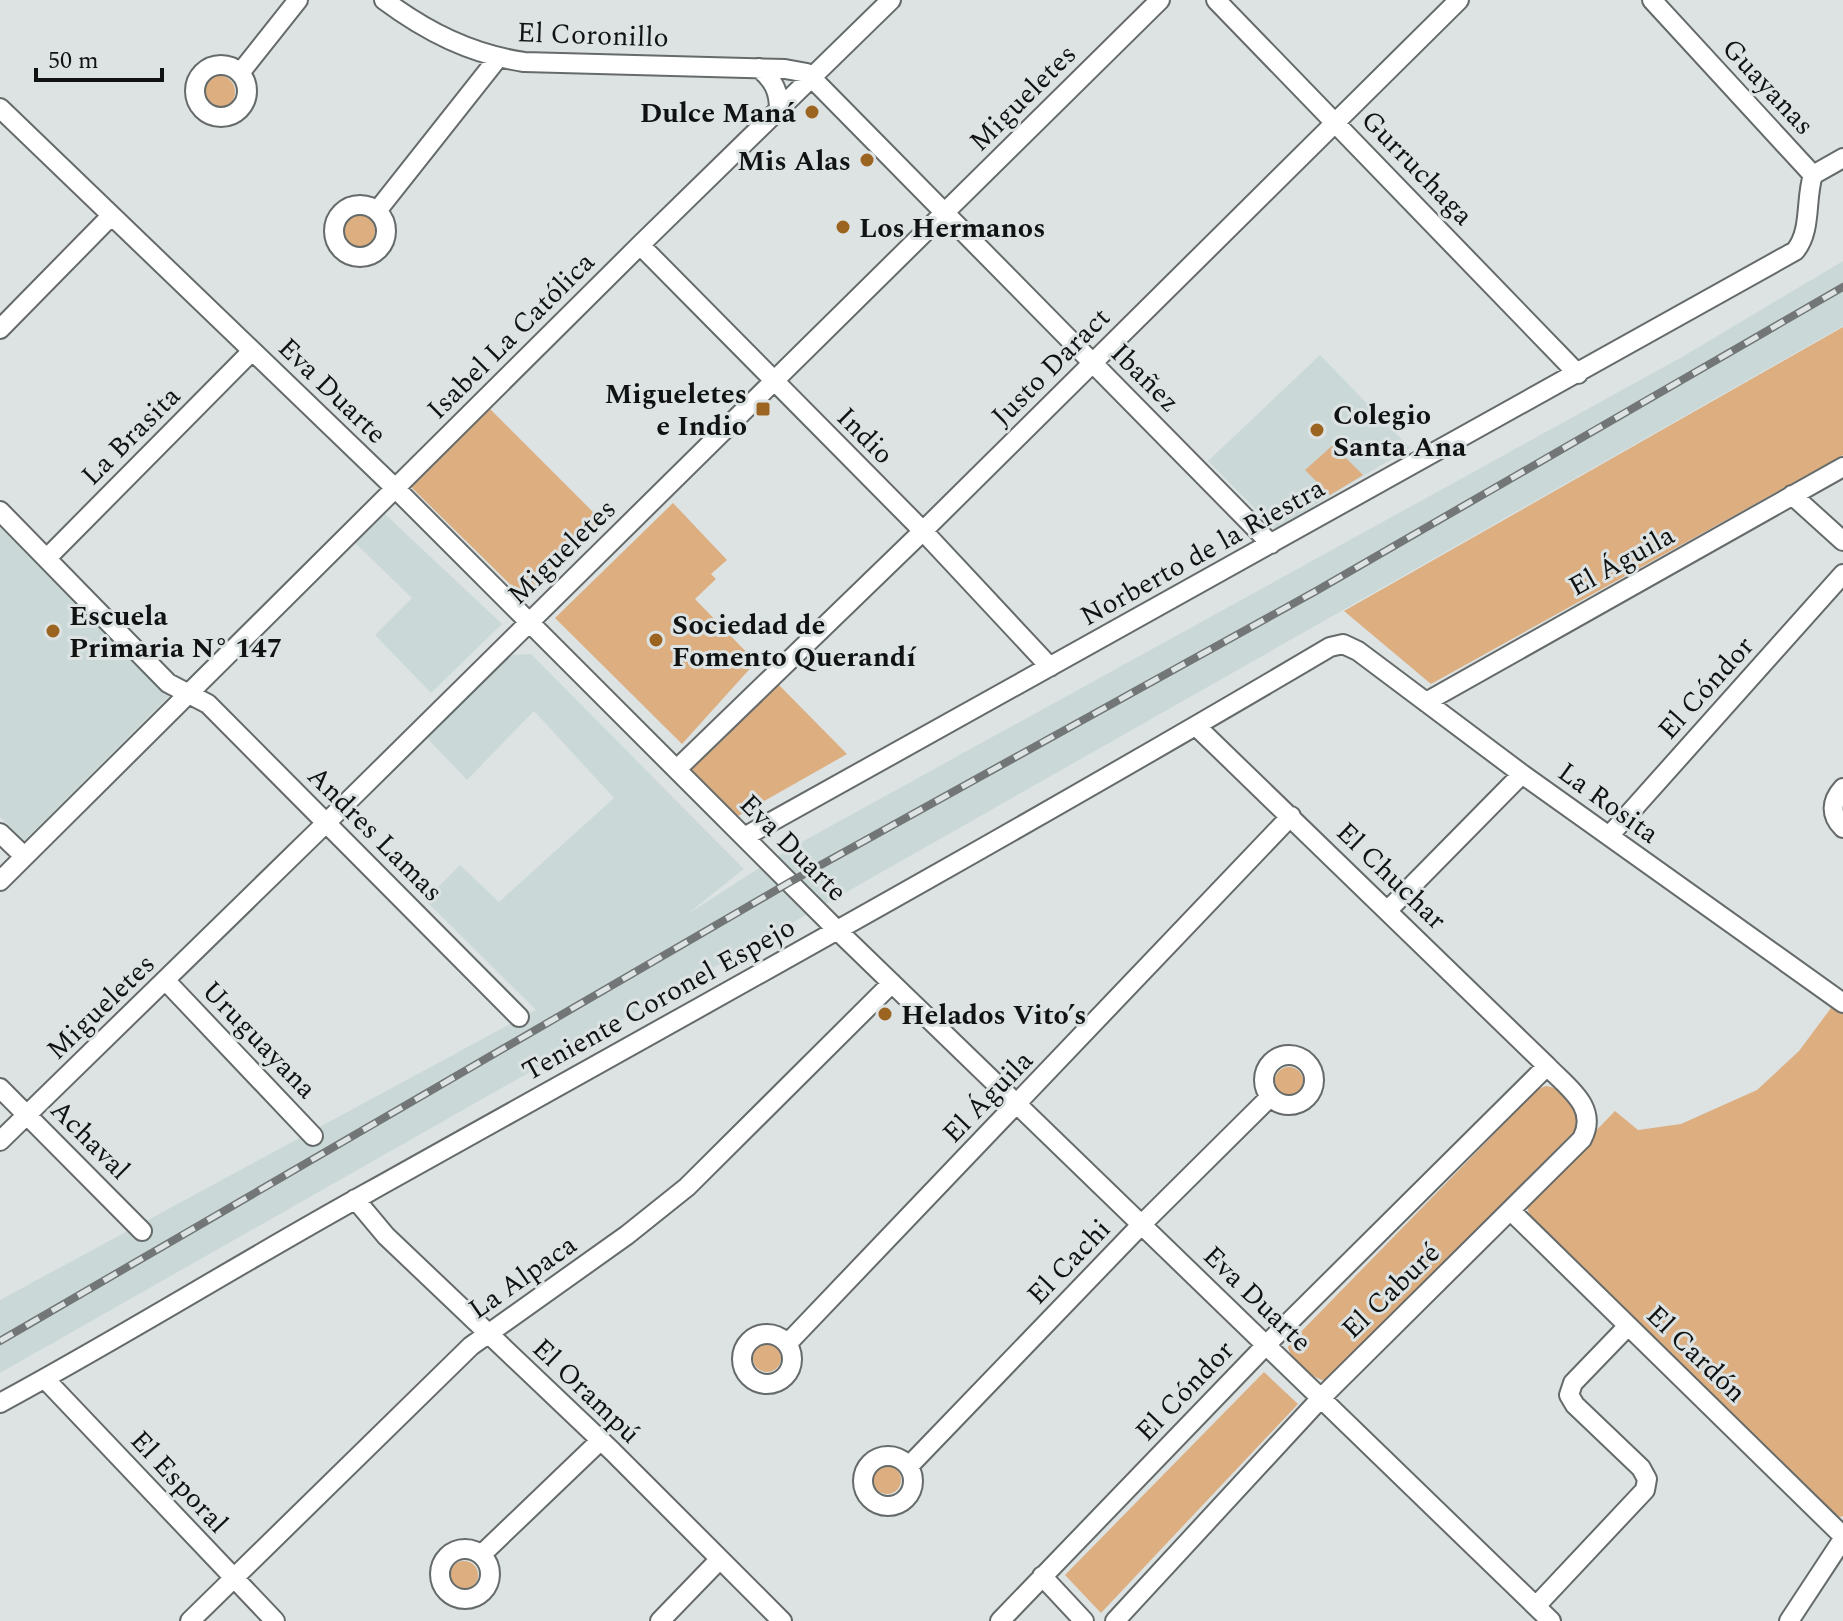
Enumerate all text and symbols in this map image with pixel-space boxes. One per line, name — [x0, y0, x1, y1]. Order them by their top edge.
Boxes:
street label: El Coronillo — [516, 11, 669, 60]
street label: Guayanas — [1711, 29, 1824, 146]
scale bar — [36, 32, 162, 82]
street label: Migueletes — [959, 34, 1087, 162]
text: 50 m — [48, 43, 99, 79]
place label: Dulce Maná — [640, 92, 797, 135]
street label: Gurruchaga — [1350, 100, 1484, 236]
marker: Dulce Maná — [803, 103, 821, 121]
place label: Mis Alas — [737, 140, 851, 183]
marker: Mis Alas — [858, 151, 876, 169]
place label: Los Hermanos — [859, 207, 1045, 250]
marker: Los Hermanos — [834, 218, 852, 236]
street label: Isabel La Católica — [417, 242, 605, 430]
street label: Justo Daract — [981, 297, 1121, 437]
street label: Eva Duarte — [267, 328, 397, 455]
street label: Ibañez — [1100, 333, 1190, 423]
place label: Migueletes e Indio — [604, 373, 747, 448]
street label: La Brasita — [71, 376, 191, 496]
place label: Colegio Santa Ana — [1333, 394, 1467, 469]
street label: Indio — [826, 397, 904, 475]
marker: Migueletes e Indio — [754, 400, 772, 418]
marker: Colegio Santa Ana — [1308, 421, 1326, 439]
street label: Norberto de la Riestra — [1072, 467, 1333, 638]
street label: Migueletes — [498, 489, 626, 615]
street label: El Águila — [1561, 514, 1683, 608]
place label: Escuela Primaria N° 147 — [69, 595, 282, 670]
place label: Sociedad de Fomento Querandí — [672, 604, 917, 679]
marker: Escuela Primaria N° 147 — [44, 622, 62, 640]
street label: El Cóndor — [1648, 626, 1765, 750]
marker: Sociedad de Fomento Querandí — [647, 631, 665, 649]
street label: La Rosita — [1548, 752, 1668, 855]
street label: Andres Lamas — [297, 756, 453, 912]
street label: Eva Duarte — [729, 784, 857, 912]
street label: El Chuchar — [1326, 812, 1456, 940]
street label: Teniente Coronel Espejo — [514, 906, 803, 1093]
street label: Migueletes — [37, 944, 165, 1070]
street label: Uruguayana — [191, 971, 327, 1109]
place label: Helados Vito’s — [901, 994, 1086, 1037]
marker: Helados Vito’s — [876, 1005, 894, 1023]
street label: El Águila — [932, 1040, 1044, 1154]
street label: Achaval — [40, 1090, 140, 1190]
street label: El Cachi — [1017, 1209, 1121, 1315]
street label: La Alpaca — [460, 1224, 586, 1330]
street label: El Caburé — [1332, 1233, 1450, 1349]
street label: Eva Duarte — [1192, 1236, 1322, 1363]
street label: El Cardón — [1636, 1295, 1756, 1413]
street label: El Orampú — [522, 1328, 650, 1454]
street label: El Cóndor — [1125, 1330, 1245, 1452]
street label: El Esporal — [119, 1420, 238, 1544]

